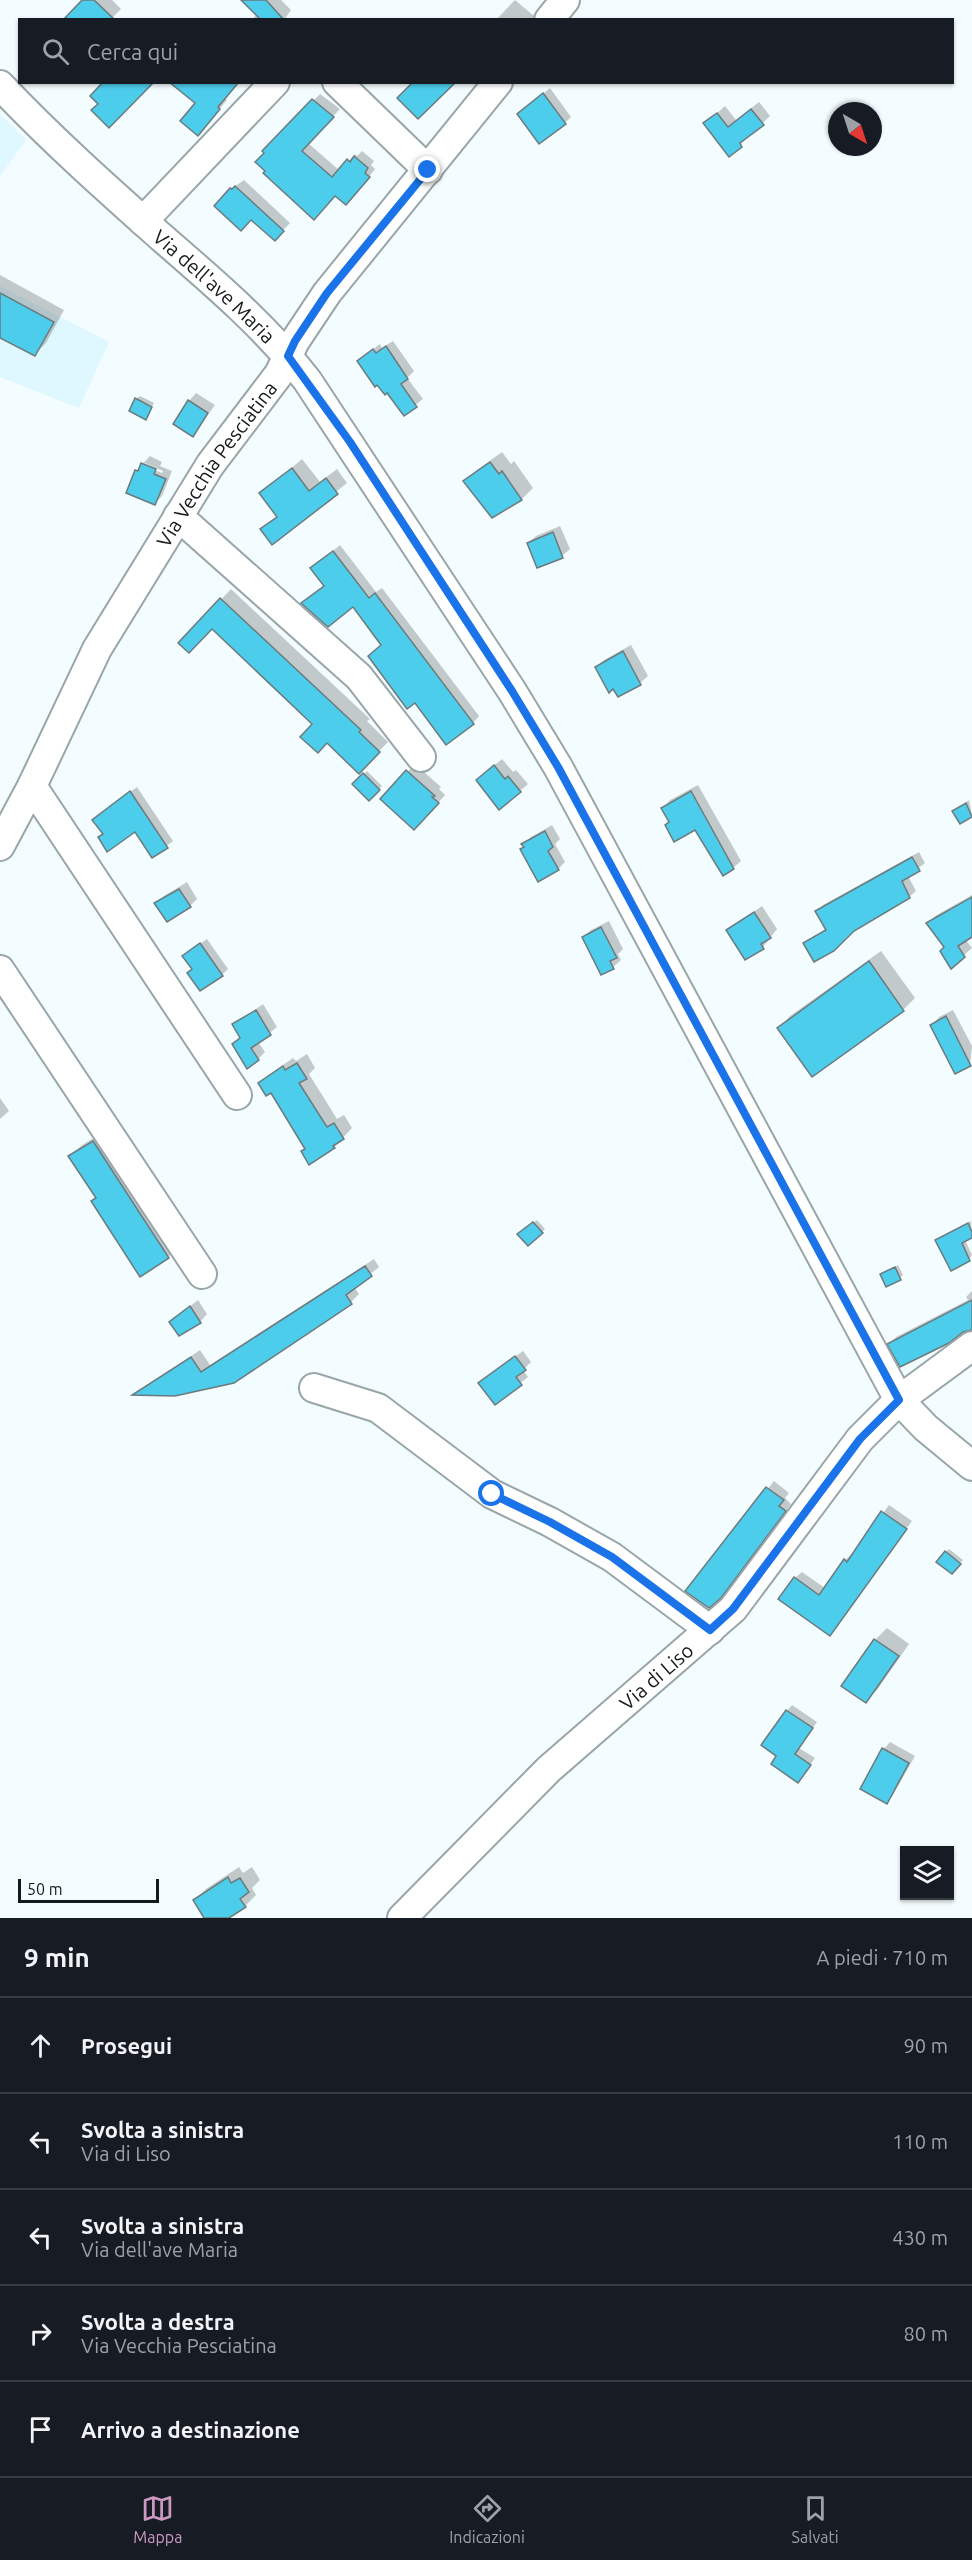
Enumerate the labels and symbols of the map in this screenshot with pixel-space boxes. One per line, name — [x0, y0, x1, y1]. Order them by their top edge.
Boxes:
north arrow — [828, 102, 882, 156]
route end — [414, 156, 440, 182]
street label: Via dell'ave Maria — [149, 224, 280, 347]
street label: Via Vecchia Pesciatina — [151, 376, 281, 551]
route start — [478, 1480, 504, 1506]
street label: Via di Liso — [615, 1638, 697, 1714]
scale bar — [18, 1876, 159, 1904]

